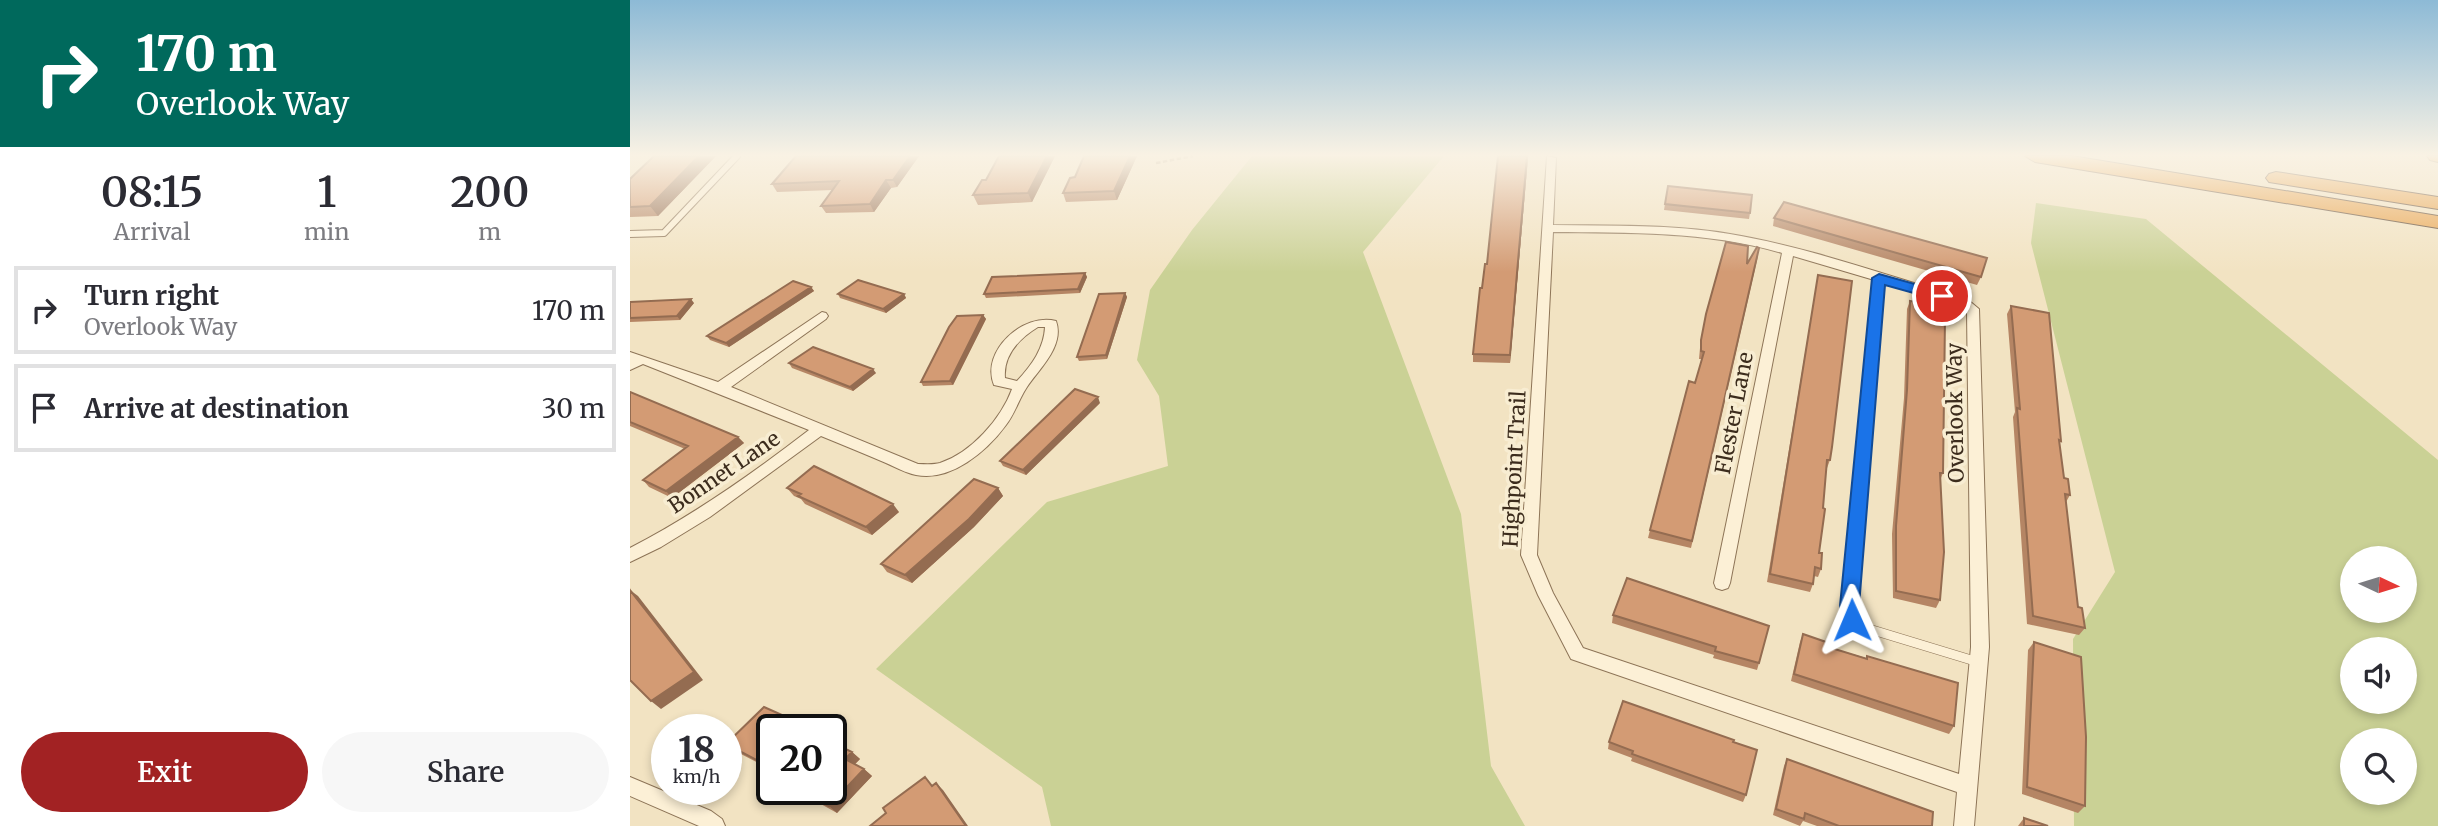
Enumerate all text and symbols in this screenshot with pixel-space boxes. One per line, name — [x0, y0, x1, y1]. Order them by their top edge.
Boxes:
text: 170 m — [136, 23, 277, 84]
icon: right — [21, 28, 112, 119]
text: Overlook Way — [136, 84, 349, 124]
text: 08:15 — [101, 166, 203, 218]
text: 1 — [317, 166, 336, 218]
text: 200 — [450, 166, 529, 218]
text: Arrival — [114, 217, 190, 246]
text: min — [304, 217, 350, 246]
text: m — [478, 217, 501, 246]
pin — [1912, 266, 1972, 326]
icon: arrive — [1923, 277, 1961, 315]
text: Turn right — [84, 279, 219, 312]
icon: right — [25, 291, 63, 329]
text: 170 m — [532, 294, 605, 327]
text: Overlook Way — [84, 312, 237, 341]
street label: Overlook Way — [1940, 342, 1970, 483]
street label: Flester Lane — [1709, 350, 1759, 476]
icon: arrive — [25, 389, 63, 427]
street label: Highpoint Trail — [1496, 390, 1532, 548]
text: Arrive at destination — [84, 392, 349, 425]
text: 30 m — [542, 392, 605, 425]
street label: Bonnet Lane — [663, 425, 785, 519]
north arrow — [2340, 546, 2417, 623]
map controls — [2340, 546, 2417, 805]
position arrow — [1815, 583, 1889, 657]
button: sound — [2340, 637, 2417, 714]
speed limit sign: 20 — [756, 714, 847, 805]
text: 18 — [678, 728, 715, 772]
button: search — [2340, 728, 2417, 805]
button: Exit — [21, 732, 308, 812]
button: Share — [322, 732, 609, 812]
text: km/h — [673, 765, 720, 788]

